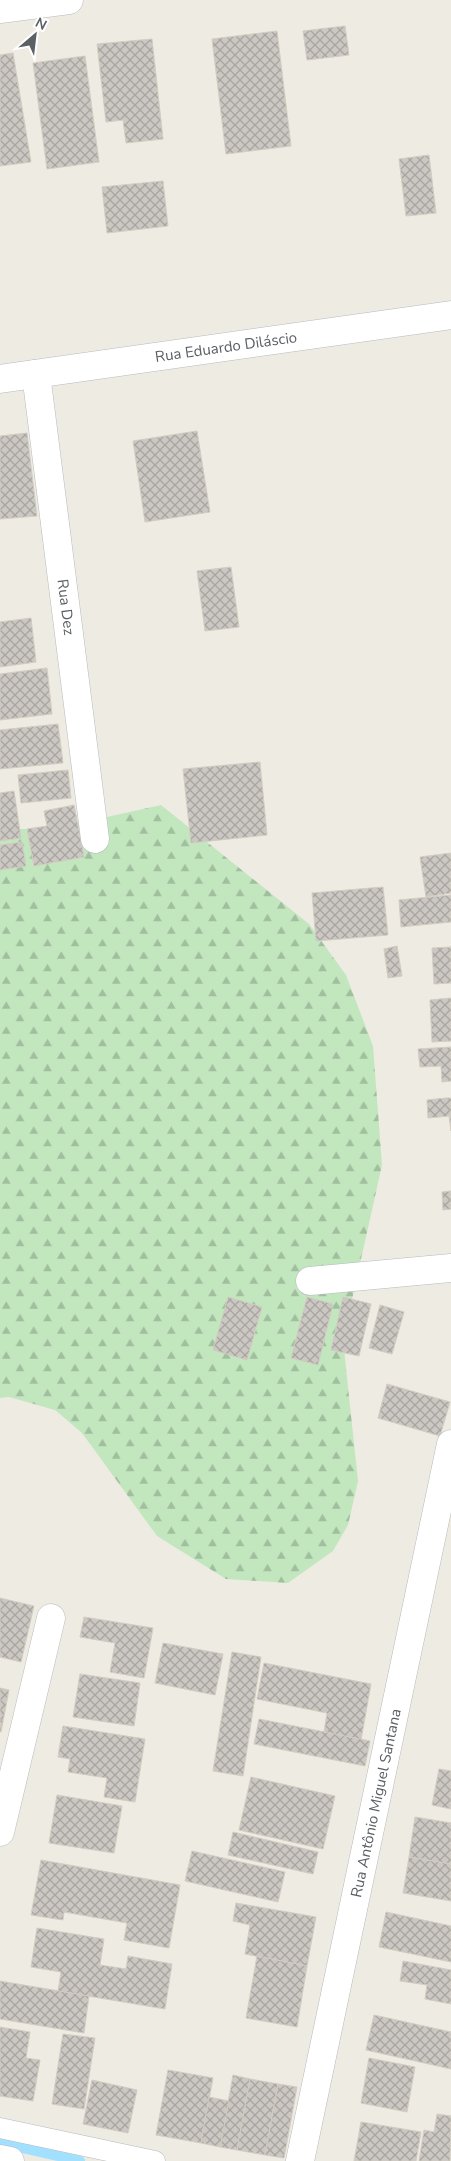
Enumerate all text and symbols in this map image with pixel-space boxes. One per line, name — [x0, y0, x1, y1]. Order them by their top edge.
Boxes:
north arrow — [10, 10, 60, 60]
text: N — [32, 13, 50, 35]
street label: Rua Eduardo Diláscio — [154, 327, 298, 367]
street label: Rua Dez — [53, 578, 79, 636]
street label: Rua Antônio Miguel Santana — [346, 1707, 406, 1899]

